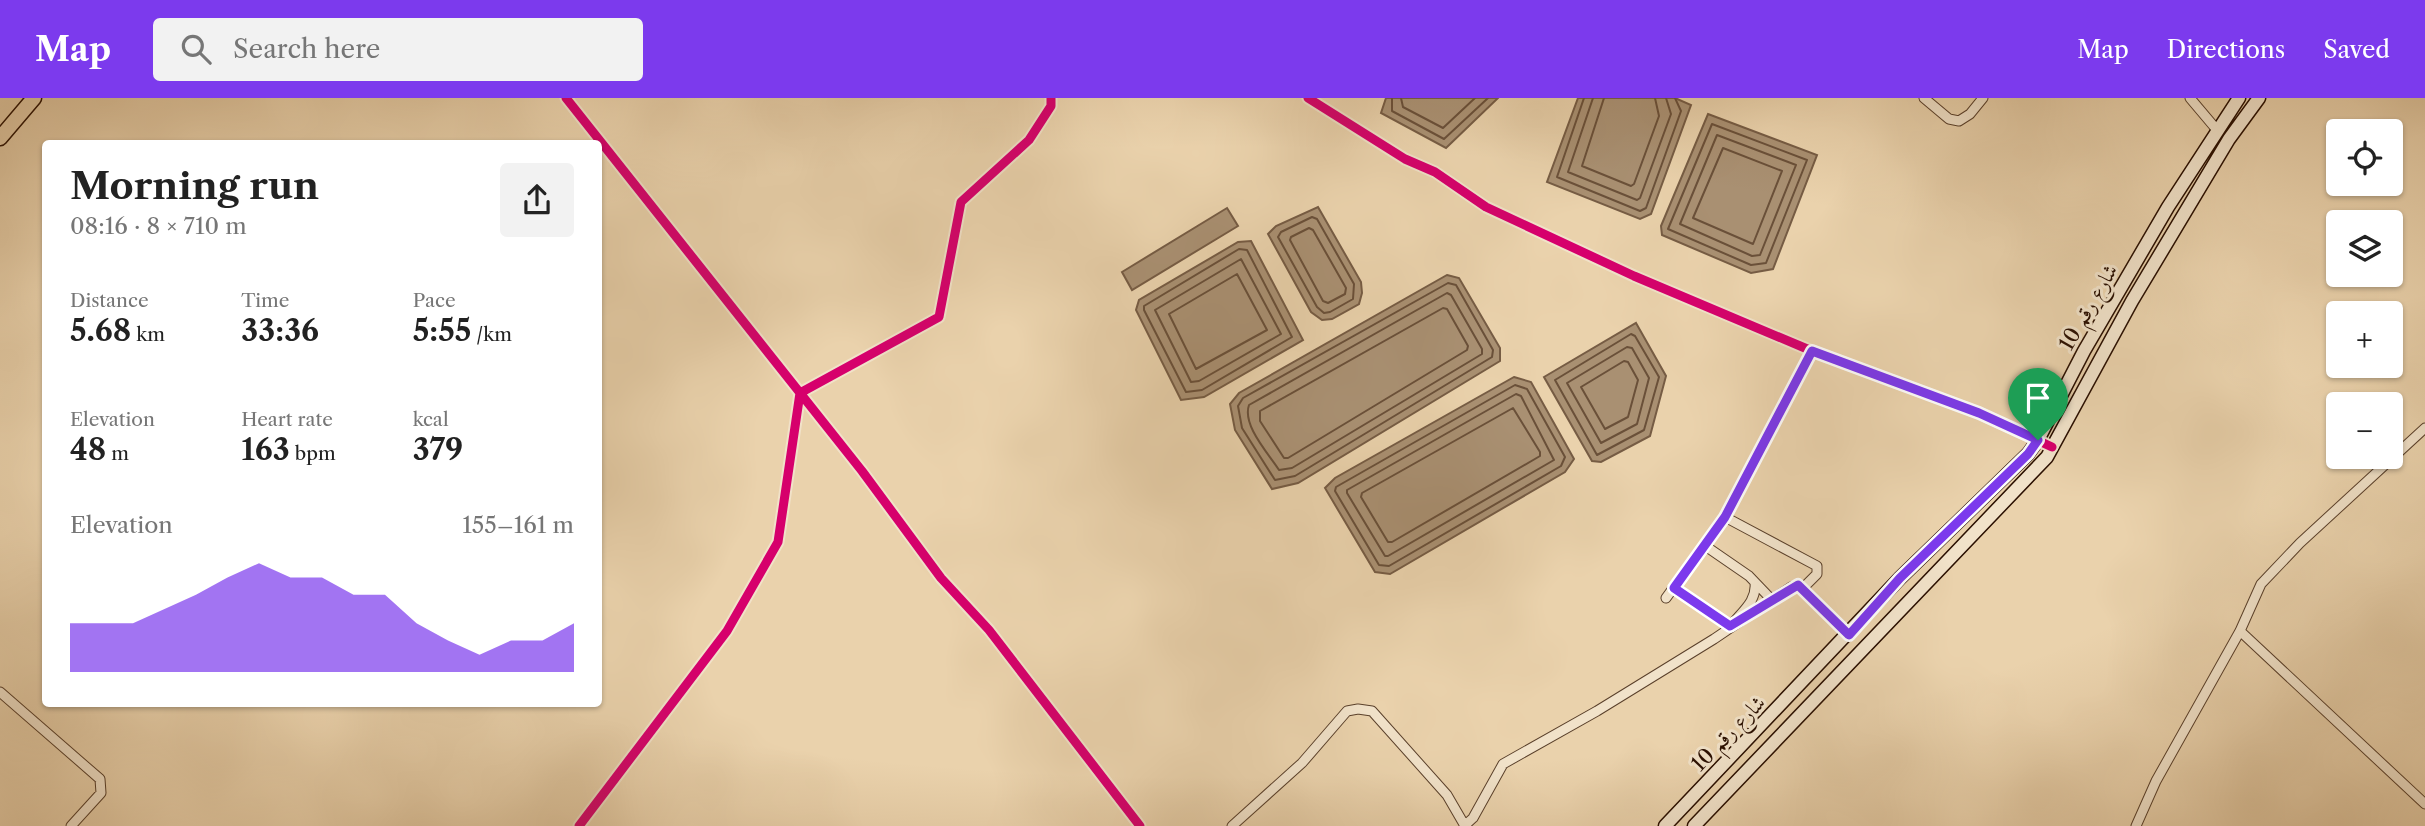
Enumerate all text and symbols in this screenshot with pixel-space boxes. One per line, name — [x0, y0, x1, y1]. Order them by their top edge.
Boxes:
search box — [153, 18, 643, 81]
text: Map — [35, 29, 111, 70]
icon: search — [177, 30, 215, 68]
text: Search here — [233, 33, 380, 65]
text: Map — [2077, 35, 2129, 64]
text: Directions — [2167, 35, 2285, 64]
text: Saved — [2323, 35, 2390, 64]
map controls — [2326, 119, 2403, 469]
button: locate — [2326, 119, 2403, 196]
text: Morning run — [70, 162, 319, 209]
button: share — [500, 163, 574, 237]
button: layers — [2326, 210, 2403, 287]
text: 08:16 · 8 × 710 m — [70, 212, 247, 240]
street label: شارع رقم 10 — [2053, 259, 2130, 359]
text: Distance — [70, 289, 149, 312]
text: Time — [241, 289, 289, 312]
text: Pace — [413, 289, 456, 312]
button: + — [2326, 301, 2403, 378]
text: 5.68 — [70, 312, 131, 349]
text: 33:36 — [241, 312, 319, 349]
text: 5:55 — [413, 312, 471, 349]
text: km — [131, 323, 165, 346]
text: /km — [471, 323, 512, 346]
pin — [2008, 368, 2068, 440]
icon: arrive — [2019, 379, 2057, 417]
button: − — [2326, 392, 2403, 469]
text: Elevation — [70, 408, 155, 431]
text: Heart rate — [241, 408, 333, 431]
text: kcal — [413, 408, 449, 431]
text: 48 — [70, 431, 106, 468]
text: 163 — [241, 431, 290, 468]
text: 379 — [413, 431, 463, 468]
text: m — [106, 442, 129, 465]
text: bpm — [290, 442, 336, 465]
text: Elevation — [70, 511, 173, 539]
text: 155–161 m — [462, 511, 574, 539]
street label: شارع رقم 10 — [1686, 690, 1776, 782]

